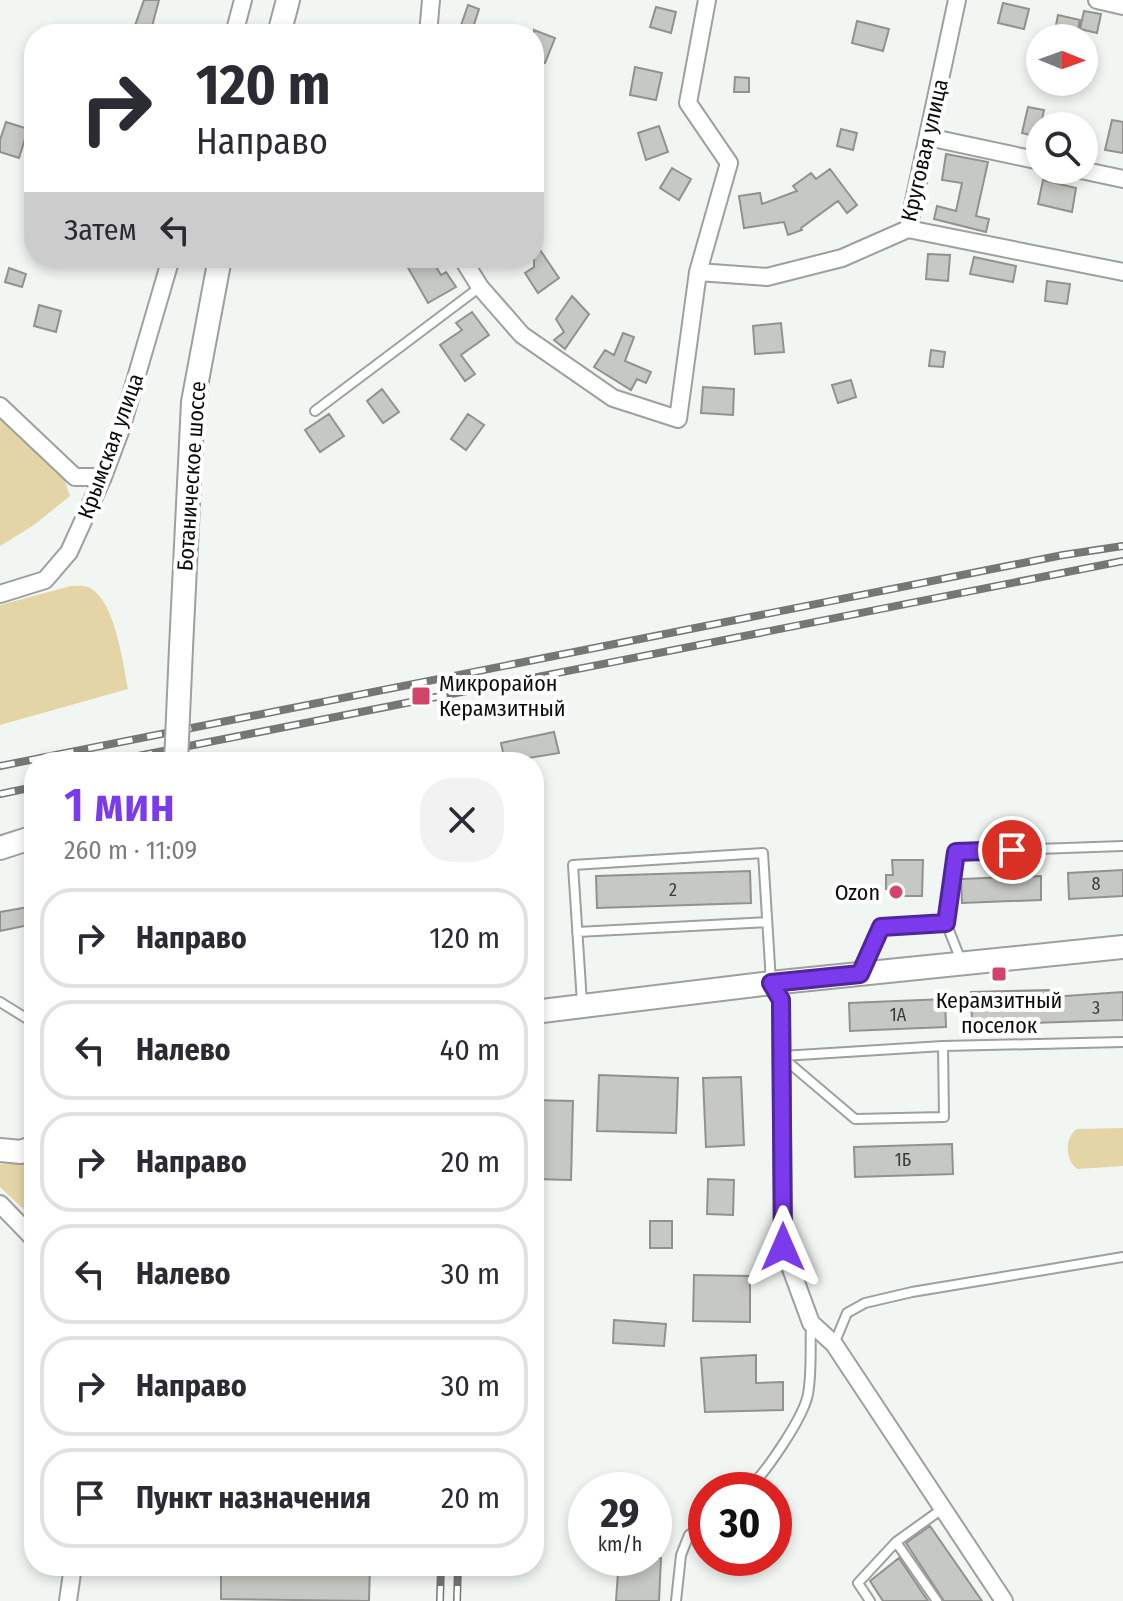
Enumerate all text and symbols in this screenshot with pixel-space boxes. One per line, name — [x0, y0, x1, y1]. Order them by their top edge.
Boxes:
north arrow — [1026, 24, 1098, 96]
map controls — [1026, 24, 1098, 184]
text: 120 m — [196, 52, 331, 119]
icon: right — [64, 56, 168, 160]
street label: Круговая улица — [895, 76, 954, 224]
button: search — [1026, 112, 1098, 184]
text: Направо — [196, 120, 328, 164]
icon: left — [153, 208, 197, 252]
text: Затем — [64, 212, 137, 248]
street label: Крымская улица — [72, 370, 149, 523]
street label: Ботаническое шоссе — [171, 380, 212, 572]
place label: Микрорайон Керамзитный — [439, 670, 566, 722]
marker: Микрорайон Керамзитный — [410, 685, 432, 707]
text: 1 мин — [64, 776, 175, 834]
button: close — [420, 778, 504, 862]
pin — [978, 816, 1046, 884]
icon: arrive — [990, 828, 1034, 872]
text: 260 m · 11:09 — [64, 835, 197, 866]
house number: 8 — [1092, 873, 1101, 895]
house number: 2 — [669, 879, 677, 901]
place label: Ozon — [835, 879, 880, 906]
marker: Ozon — [887, 883, 905, 901]
icon: right — [68, 916, 112, 960]
text: Направо — [136, 920, 247, 956]
text: 120 m — [429, 920, 500, 956]
marker: Керамзитный поселок — [990, 965, 1008, 983]
place label: Керамзитный поселок — [936, 987, 1062, 1039]
house number: 3 — [1092, 997, 1100, 1019]
house number: 1А — [890, 1004, 907, 1026]
icon: left — [68, 1028, 112, 1072]
text: Налево — [136, 1032, 231, 1068]
text: 40 m — [440, 1032, 500, 1068]
icon: right — [68, 1140, 112, 1184]
text: Направо — [136, 1144, 247, 1180]
text: 20 m — [441, 1144, 500, 1180]
house number: 1Б — [895, 1149, 911, 1171]
position arrow — [741, 1205, 825, 1289]
icon: left — [68, 1252, 112, 1296]
text: Налево — [136, 1256, 231, 1292]
text: 30 m — [441, 1256, 500, 1292]
icon: right — [68, 1364, 112, 1408]
text: Направо — [136, 1368, 247, 1404]
text: 30 m — [441, 1368, 500, 1404]
speed limit sign: 30 — [688, 1472, 792, 1576]
icon: arrive — [68, 1476, 112, 1520]
text: Пункт назначения — [136, 1480, 371, 1516]
text: 20 m — [441, 1480, 500, 1516]
text: 29 — [600, 1490, 639, 1538]
text: km/h — [598, 1532, 642, 1556]

